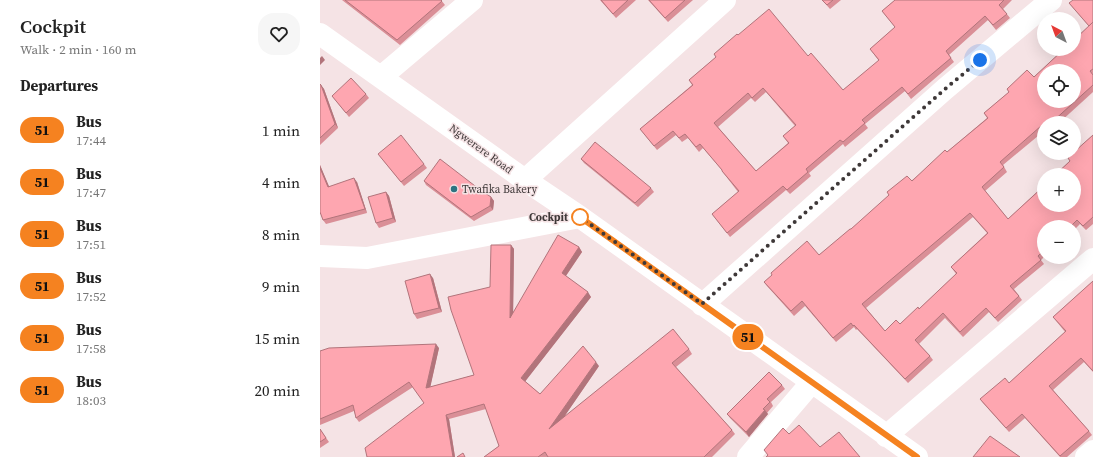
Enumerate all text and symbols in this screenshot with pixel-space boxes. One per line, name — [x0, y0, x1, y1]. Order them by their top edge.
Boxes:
north arrow — [1037, 12, 1081, 56]
map controls — [1037, 12, 1081, 264]
text: Cockpit — [20, 13, 86, 39]
button: heart — [258, 13, 300, 55]
text: Walk · 2 min · 160 m — [20, 41, 136, 58]
your location — [970, 50, 990, 70]
button: locate — [1037, 64, 1081, 108]
text: Departures — [20, 75, 98, 96]
text: Bus — [76, 111, 102, 132]
button: layers — [1037, 116, 1081, 160]
text: 51 — [34, 120, 50, 140]
text: 1 min — [262, 120, 300, 141]
street label: Ngwerere Road — [446, 121, 516, 178]
text: 17:44 — [76, 132, 106, 149]
text: Bus — [76, 163, 102, 184]
button: + — [1037, 168, 1081, 212]
text: 51 — [34, 172, 50, 192]
text: 4 min — [262, 172, 300, 193]
place label: Twafika Bakery — [462, 182, 538, 197]
text: 17:47 — [76, 184, 106, 201]
marker: Twafika Bakery — [449, 184, 459, 194]
marker: Cockpit — [571, 208, 589, 226]
place label: Cockpit — [529, 210, 569, 225]
text: Bus — [76, 215, 102, 236]
button: − — [1037, 220, 1081, 264]
text: 51 — [34, 224, 50, 244]
text: 8 min — [262, 224, 300, 245]
text: 17:51 — [76, 236, 106, 253]
text: Bus — [76, 267, 102, 288]
text: 51 — [34, 276, 50, 296]
text: 9 min — [262, 276, 300, 297]
text: 17:52 — [76, 288, 106, 305]
text: Bus — [76, 319, 102, 340]
line badge: 51 — [730, 324, 766, 350]
text: 51 — [740, 327, 756, 347]
text: 51 — [34, 328, 50, 348]
text: 15 min — [254, 328, 300, 349]
text: 17:58 — [76, 340, 106, 357]
text: Bus — [76, 371, 102, 392]
text: 51 — [34, 380, 50, 400]
text: 20 min — [254, 380, 300, 401]
text: 18:03 — [76, 392, 106, 409]

